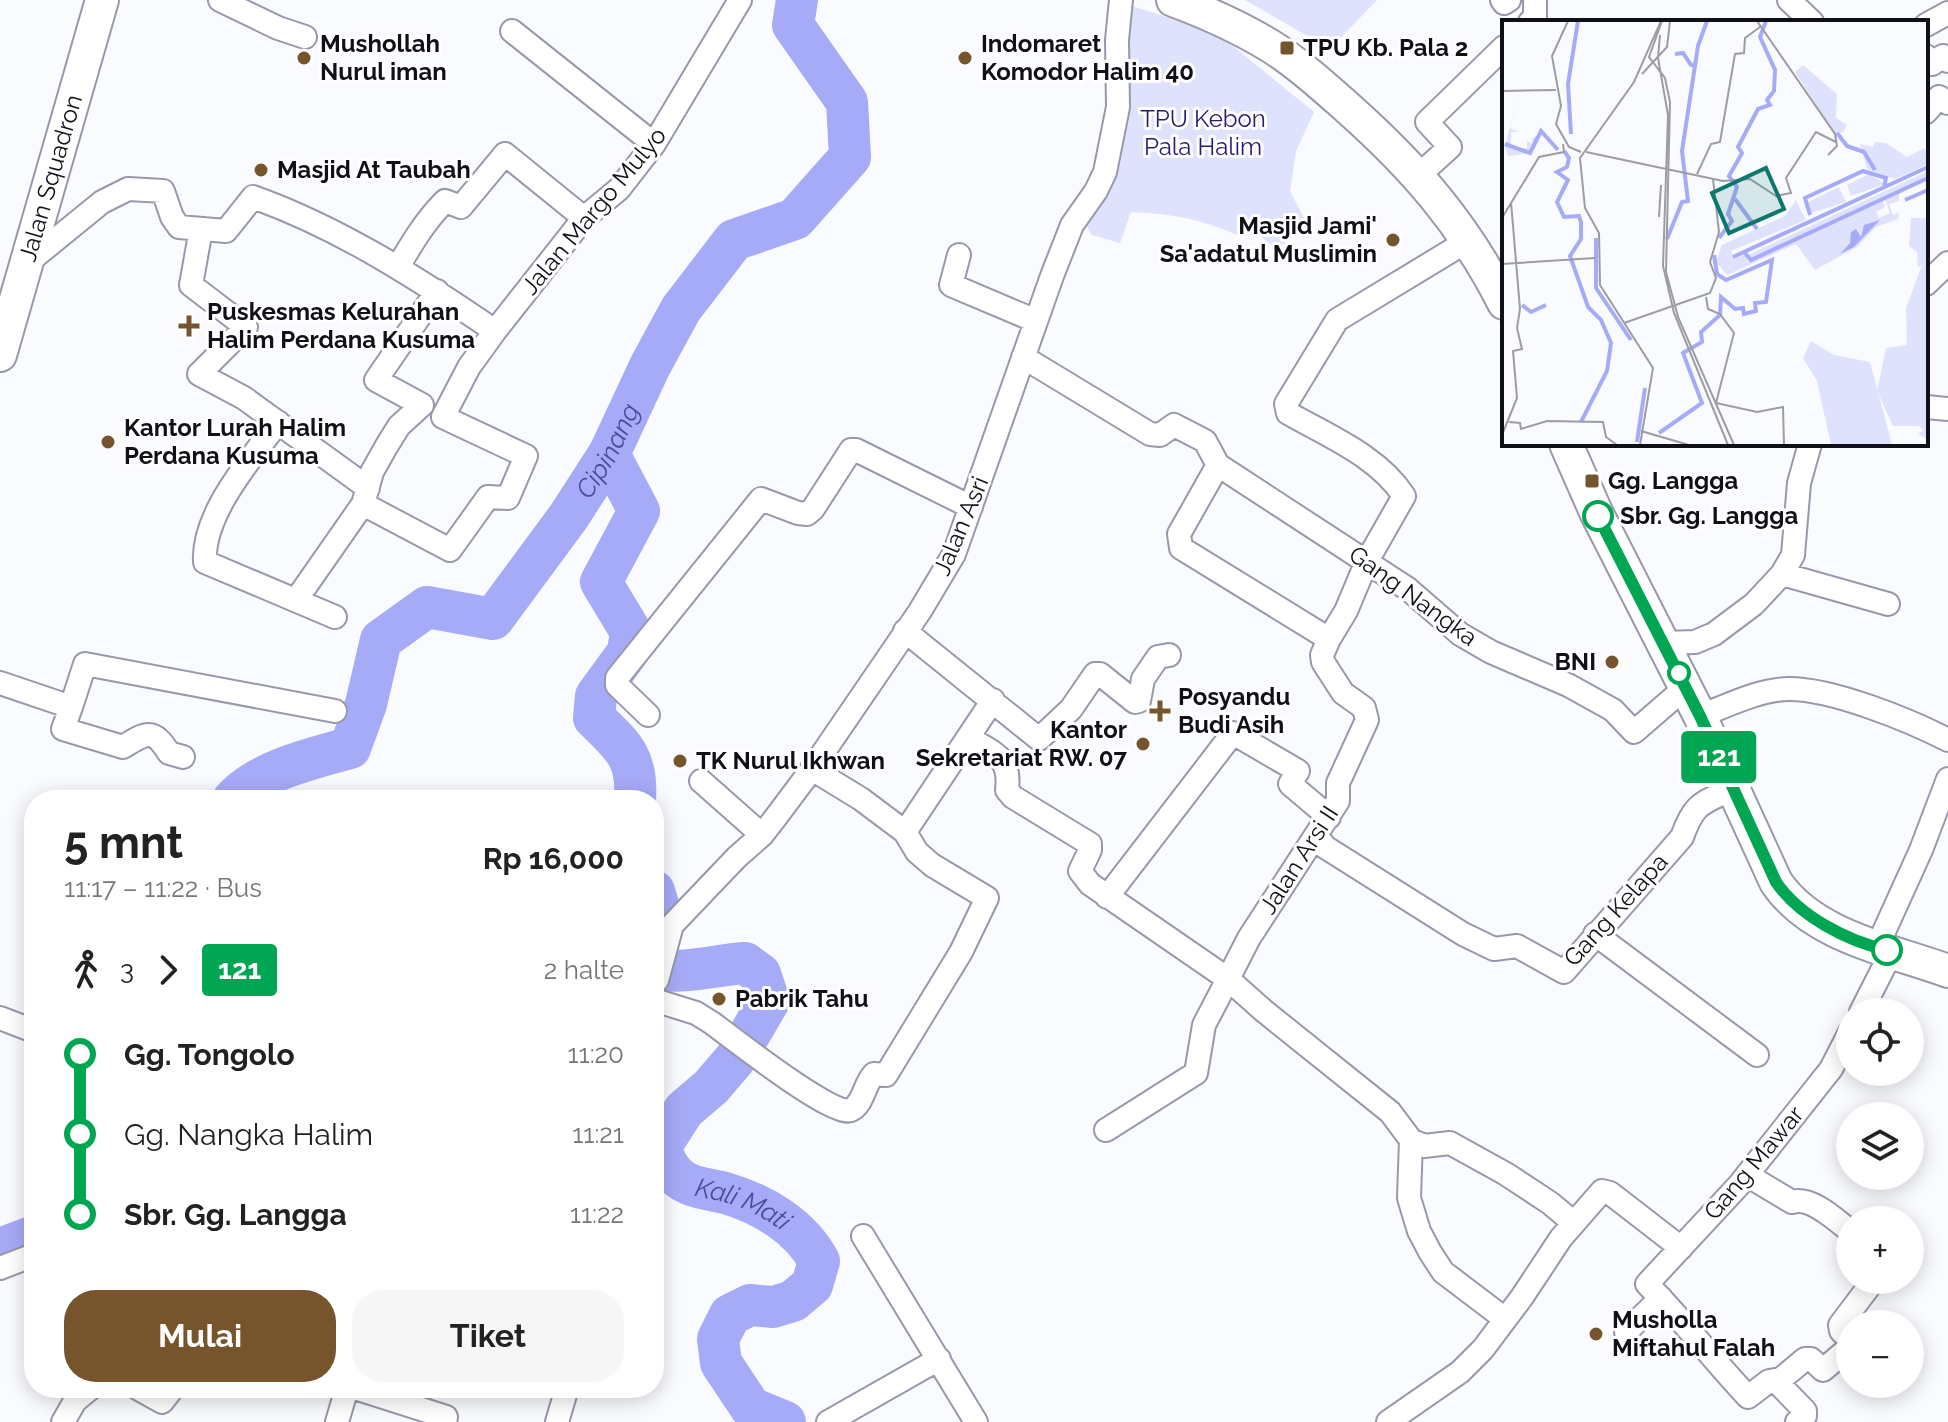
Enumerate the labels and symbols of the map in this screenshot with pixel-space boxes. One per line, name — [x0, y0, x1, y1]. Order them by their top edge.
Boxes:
inset map — [1502, 20, 1928, 446]
place label: Mushollah Nurul iman — [320, 29, 447, 86]
place label: Indomaret Komodor Halim 40 — [981, 29, 1194, 86]
place label: TPU Kb. Pala 2 — [1303, 33, 1468, 62]
marker: TPU Kb. Pala 2 — [1278, 39, 1296, 57]
marker: Mushollah Nurul iman — [295, 49, 313, 67]
marker: Indomaret Komodor Halim 40 — [956, 49, 974, 67]
street label: Jalan Squadron — [13, 91, 88, 265]
park label: TPU Kebon Pala Halim — [1140, 104, 1266, 161]
street label: Jalan Margo Mulyo — [515, 121, 672, 300]
place label: Masjid At Taubah — [277, 155, 471, 184]
marker: Masjid At Taubah — [252, 161, 270, 179]
place label: Masjid Jami' Sa'adatul Muslimin — [1160, 211, 1377, 268]
marker: Masjid Jami' Sa'adatul Muslimin — [1384, 231, 1402, 249]
place label: Puskesmas Kelurahan Halim Perdana Kusuma — [207, 297, 475, 354]
marker: Puskesmas Kelurahan Halim Perdana Kusuma — [178, 315, 200, 337]
water label: Cipinang — [570, 399, 645, 504]
place label: Kantor Lurah Halim Perdana Kusuma — [124, 413, 346, 470]
marker: Kantor Lurah Halim Perdana Kusuma — [99, 433, 117, 451]
place label: Gg. Langga — [1608, 466, 1738, 495]
street label: Jalan Asri — [927, 472, 994, 580]
marker: Gg. Langga — [1583, 472, 1601, 490]
marker: Sbr. Gg. Langga — [1583, 501, 1613, 531]
place label: Sbr. Gg. Langga — [1620, 501, 1798, 530]
street label: Gang Nangka — [1344, 539, 1483, 652]
place label: BNI — [1555, 647, 1596, 676]
marker: BNI — [1603, 653, 1621, 671]
unlabelled marker — [1668, 662, 1690, 684]
place label: Posyandu Budi Asih — [1178, 682, 1290, 739]
marker: Posyandu Budi Asih — [1149, 700, 1171, 722]
place label: Kantor Sekretariat RW. 07 — [916, 715, 1128, 772]
line badge: 121 — [1673, 731, 1765, 783]
marker: Kantor Sekretariat RW. 07 — [1134, 735, 1152, 753]
place label: TK Nurul Ikhwan — [696, 746, 885, 775]
marker: TK Nurul Ikhwan — [671, 752, 689, 770]
street label: Jalan Arsi II — [1253, 800, 1344, 919]
street label: Gang Kelapa — [1558, 847, 1674, 972]
unlabelled marker — [1872, 935, 1902, 965]
place label: Pabrik Tahu — [735, 984, 869, 1013]
marker: Pabrik Tahu — [710, 990, 728, 1008]
street label: Gang Mawar — [1698, 1099, 1810, 1225]
water label: Kali Mati — [692, 1172, 798, 1237]
place label: Musholla Miftahul Falah — [1612, 1305, 1775, 1362]
marker: Musholla Miftahul Falah — [1587, 1325, 1605, 1343]

